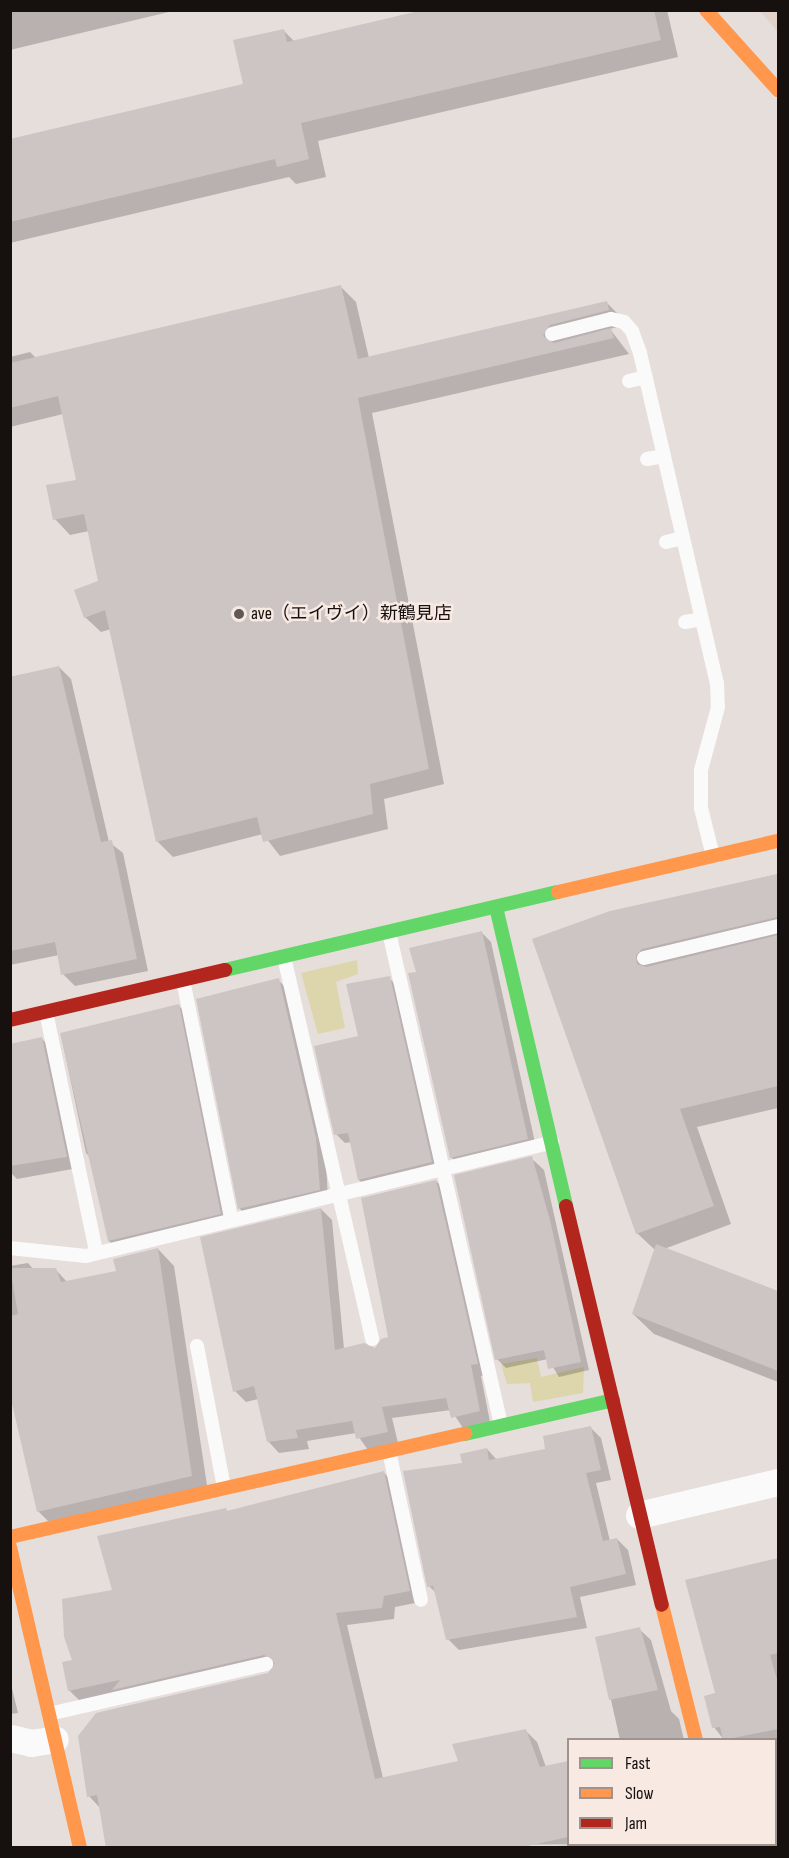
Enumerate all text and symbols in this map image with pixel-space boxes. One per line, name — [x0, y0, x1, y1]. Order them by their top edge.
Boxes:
place label: ave（エイヴイ）新鶴見店 — [251, 603, 452, 625]
marker: ave（エイヴイ）新鶴見店 — [232, 607, 246, 621]
legend — [567, 1738, 777, 1846]
text: Fast — [625, 1753, 650, 1774]
text: Slow — [625, 1783, 654, 1804]
text: Jam — [625, 1813, 647, 1834]

